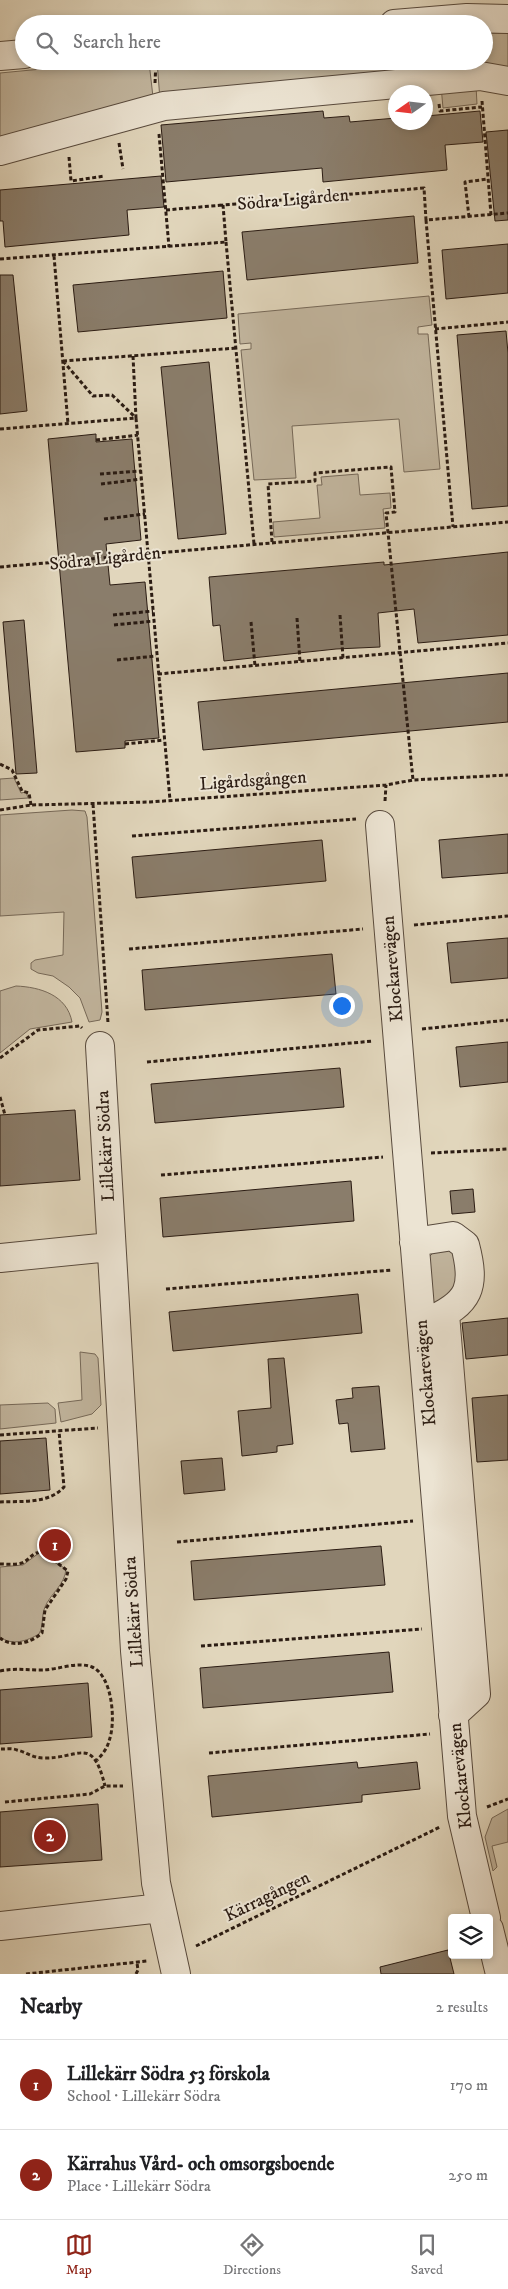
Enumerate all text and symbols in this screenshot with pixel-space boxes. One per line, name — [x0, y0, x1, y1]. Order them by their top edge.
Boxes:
search box — [15, 15, 493, 70]
icon: search — [33, 29, 61, 57]
text: Search here — [73, 31, 161, 54]
north arrow — [388, 85, 433, 130]
street label: Södra Ligården — [236, 184, 350, 216]
street label: Södra Ligården — [48, 542, 162, 576]
street label: Ligårdsgången — [199, 766, 308, 796]
street label: Klockarevägen — [377, 914, 409, 1023]
your location — [329, 993, 355, 1019]
street label: Lillekärr Södra — [92, 1090, 120, 1202]
street label: Klockarevägen — [410, 1318, 442, 1427]
pin: 1 — [39, 1526, 71, 1564]
street label: Lillekärr Södra — [119, 1555, 149, 1668]
street label: Klockarevägen — [444, 1721, 477, 1830]
pin: 2 — [34, 1817, 66, 1855]
street label: Kärragången — [221, 1866, 314, 1927]
map controls — [448, 1914, 493, 1959]
button: layers — [448, 1914, 493, 1959]
text: Nearby — [20, 1994, 82, 2020]
text: 2 results — [436, 1997, 488, 2017]
text: Lillekärr Södra 53 förskola — [67, 2063, 270, 2086]
text: 1 — [33, 2075, 39, 2095]
text: 170 m — [450, 2075, 488, 2095]
text: School · Lillekärr Södra — [67, 2086, 220, 2106]
text: Kärrahus Vård- och omsorgsboende — [67, 2153, 334, 2176]
text: 2 — [32, 2165, 40, 2185]
text: 250 m — [448, 2165, 488, 2185]
text: Place · Lillekärr Södra — [67, 2176, 211, 2196]
tab: Map — [65, 2231, 93, 2279]
tab: Directions — [223, 2231, 281, 2279]
tab: Saved — [411, 2231, 443, 2279]

